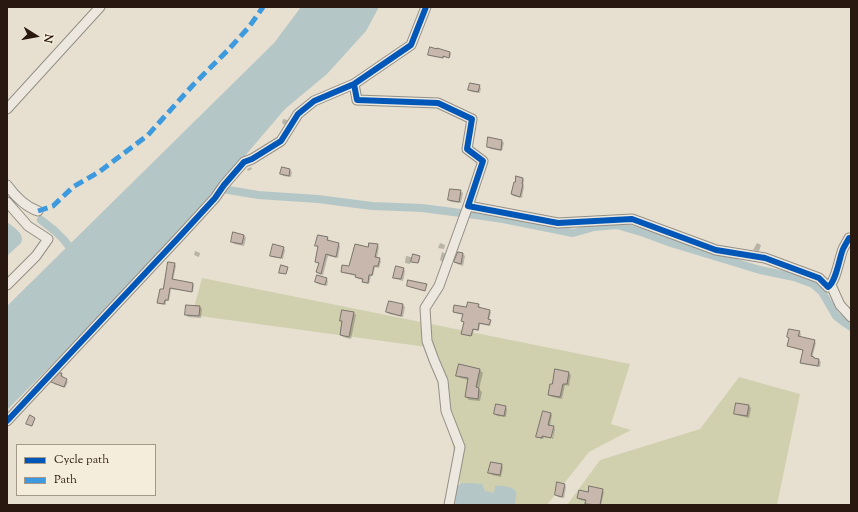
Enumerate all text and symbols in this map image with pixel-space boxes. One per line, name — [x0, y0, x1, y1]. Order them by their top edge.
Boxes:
north arrow — [16, 16, 56, 56]
text: N — [39, 32, 56, 44]
legend — [16, 444, 156, 496]
text: Cycle path — [54, 451, 109, 469]
text: Path — [54, 471, 77, 489]

